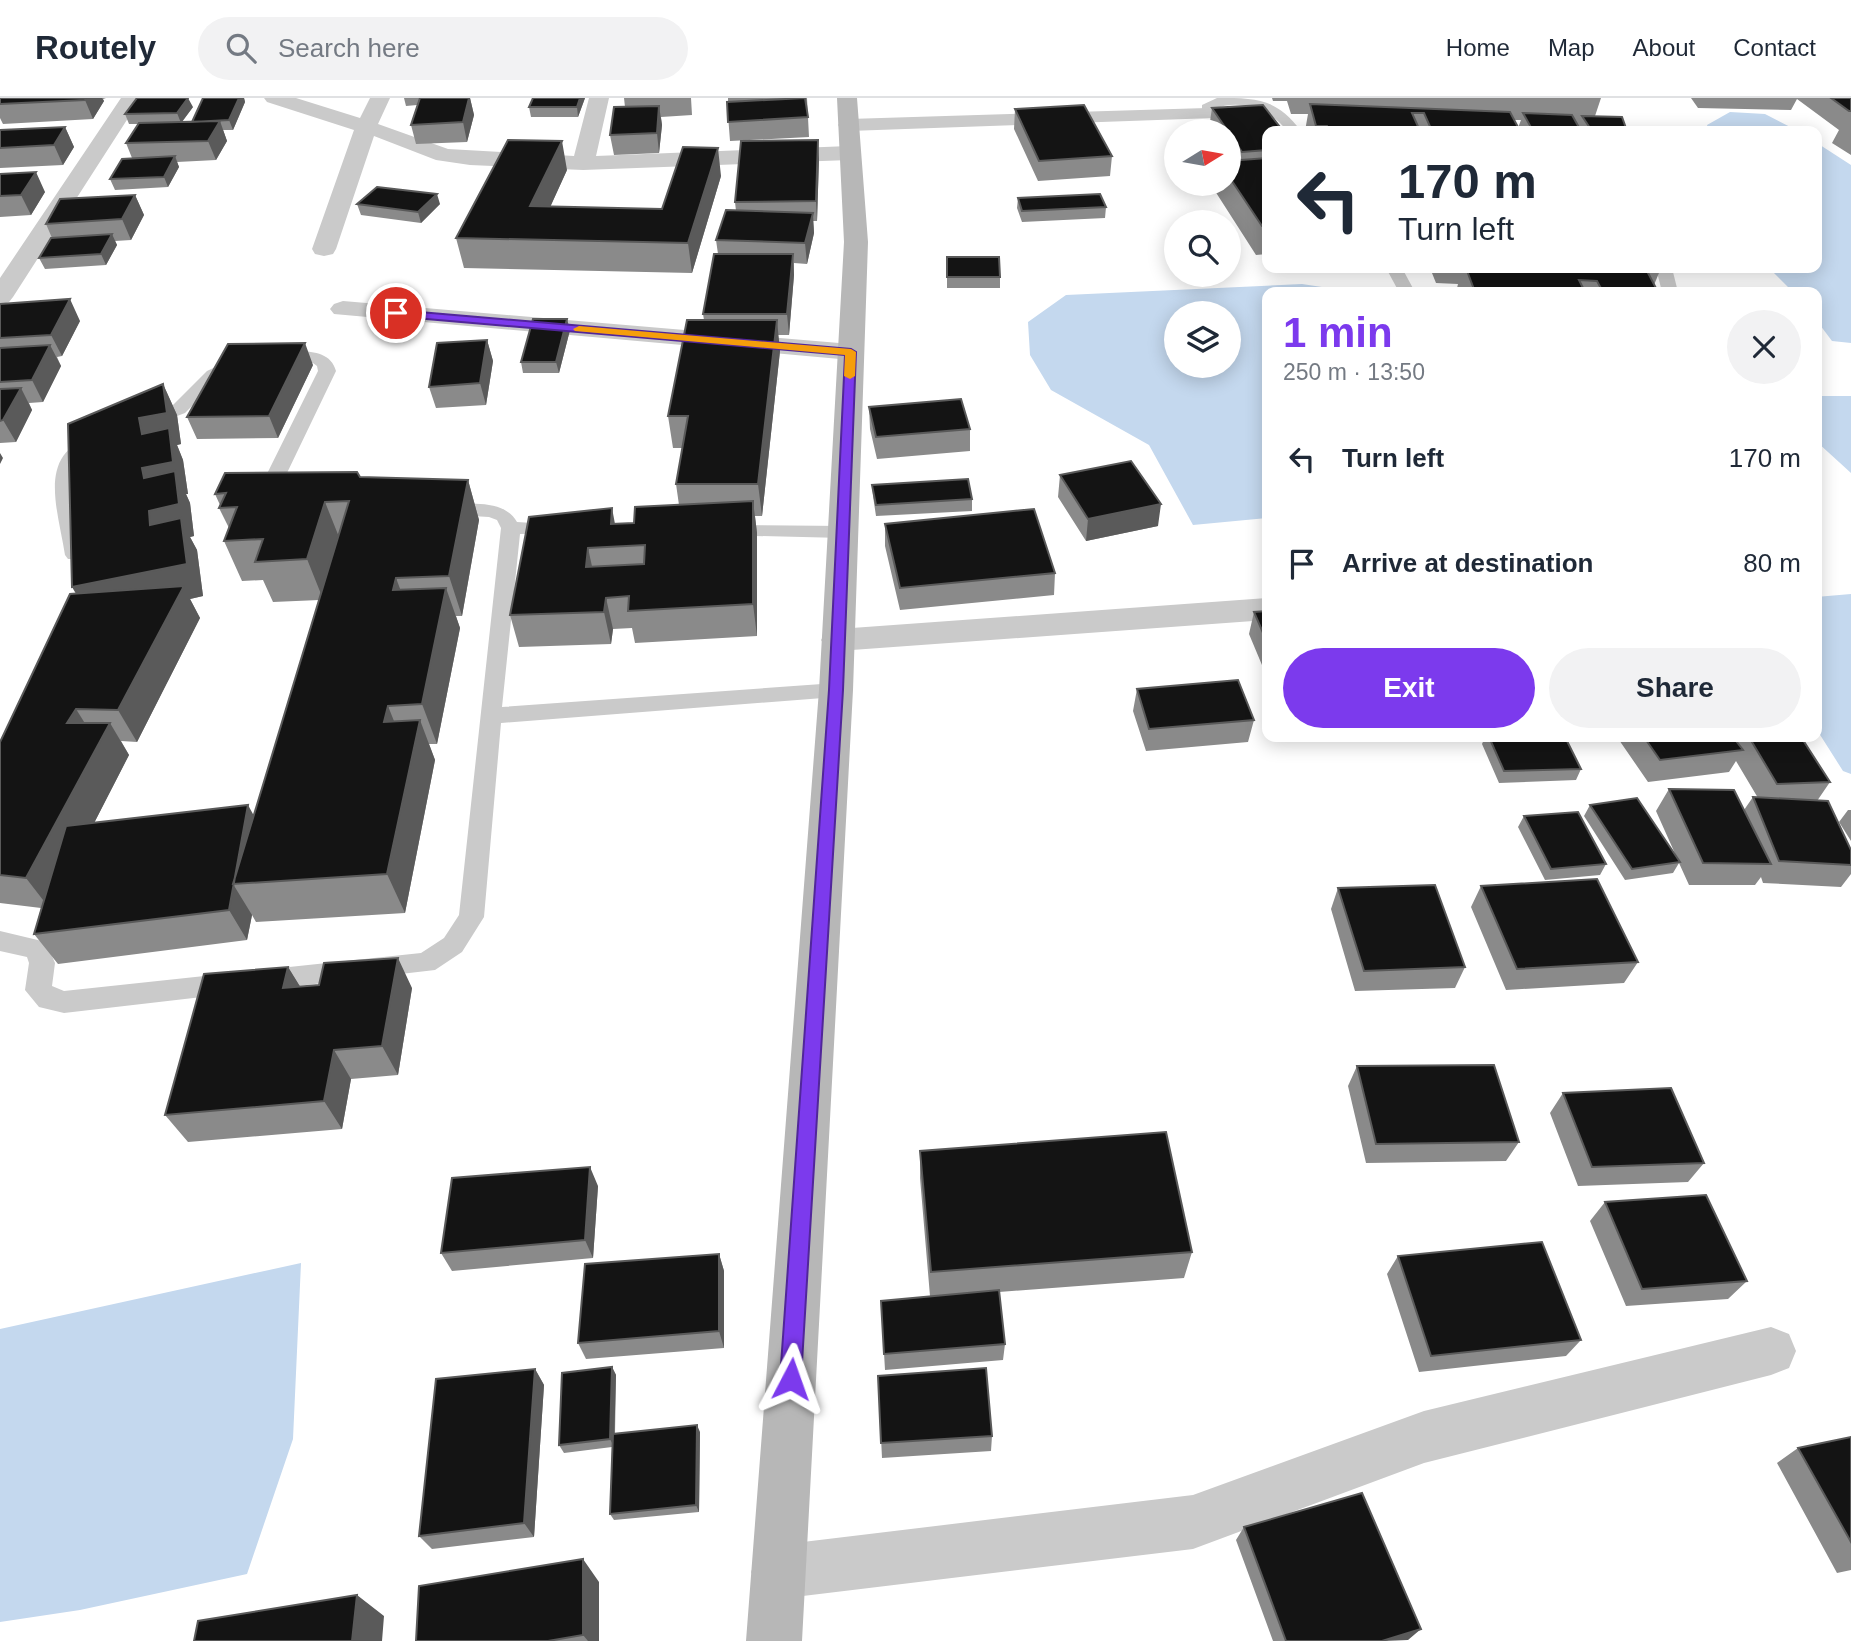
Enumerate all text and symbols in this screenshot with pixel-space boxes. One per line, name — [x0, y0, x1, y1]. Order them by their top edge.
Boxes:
search box — [198, 17, 688, 80]
text: Routely — [35, 29, 156, 66]
icon: search — [222, 29, 260, 67]
text: Search here — [278, 33, 420, 63]
text: Home — [1446, 34, 1510, 61]
text: Map — [1548, 34, 1595, 61]
text: About — [1633, 34, 1695, 61]
text: Contact — [1733, 34, 1816, 61]
north arrow — [1164, 119, 1241, 196]
map controls — [1164, 119, 1241, 378]
icon: left — [1283, 154, 1374, 245]
text: 170 m — [1398, 154, 1537, 208]
button: search — [1164, 210, 1241, 287]
text: Turn left — [1398, 211, 1514, 247]
pin — [366, 283, 426, 343]
icon: arrive — [377, 294, 415, 332]
button: layers — [1164, 301, 1241, 378]
text: 1 min — [1283, 309, 1393, 356]
button: close — [1727, 310, 1801, 384]
text: 250 m · 13:50 — [1283, 359, 1425, 385]
icon: left — [1283, 440, 1321, 478]
text: Turn left — [1342, 443, 1444, 473]
text: 170 m — [1729, 443, 1801, 473]
icon: arrive — [1283, 545, 1321, 583]
text: Arrive at destination — [1342, 548, 1593, 578]
text: 80 m — [1743, 548, 1801, 578]
button: Exit — [1283, 648, 1535, 728]
button: Share — [1549, 648, 1801, 728]
position arrow — [754, 1342, 828, 1416]

